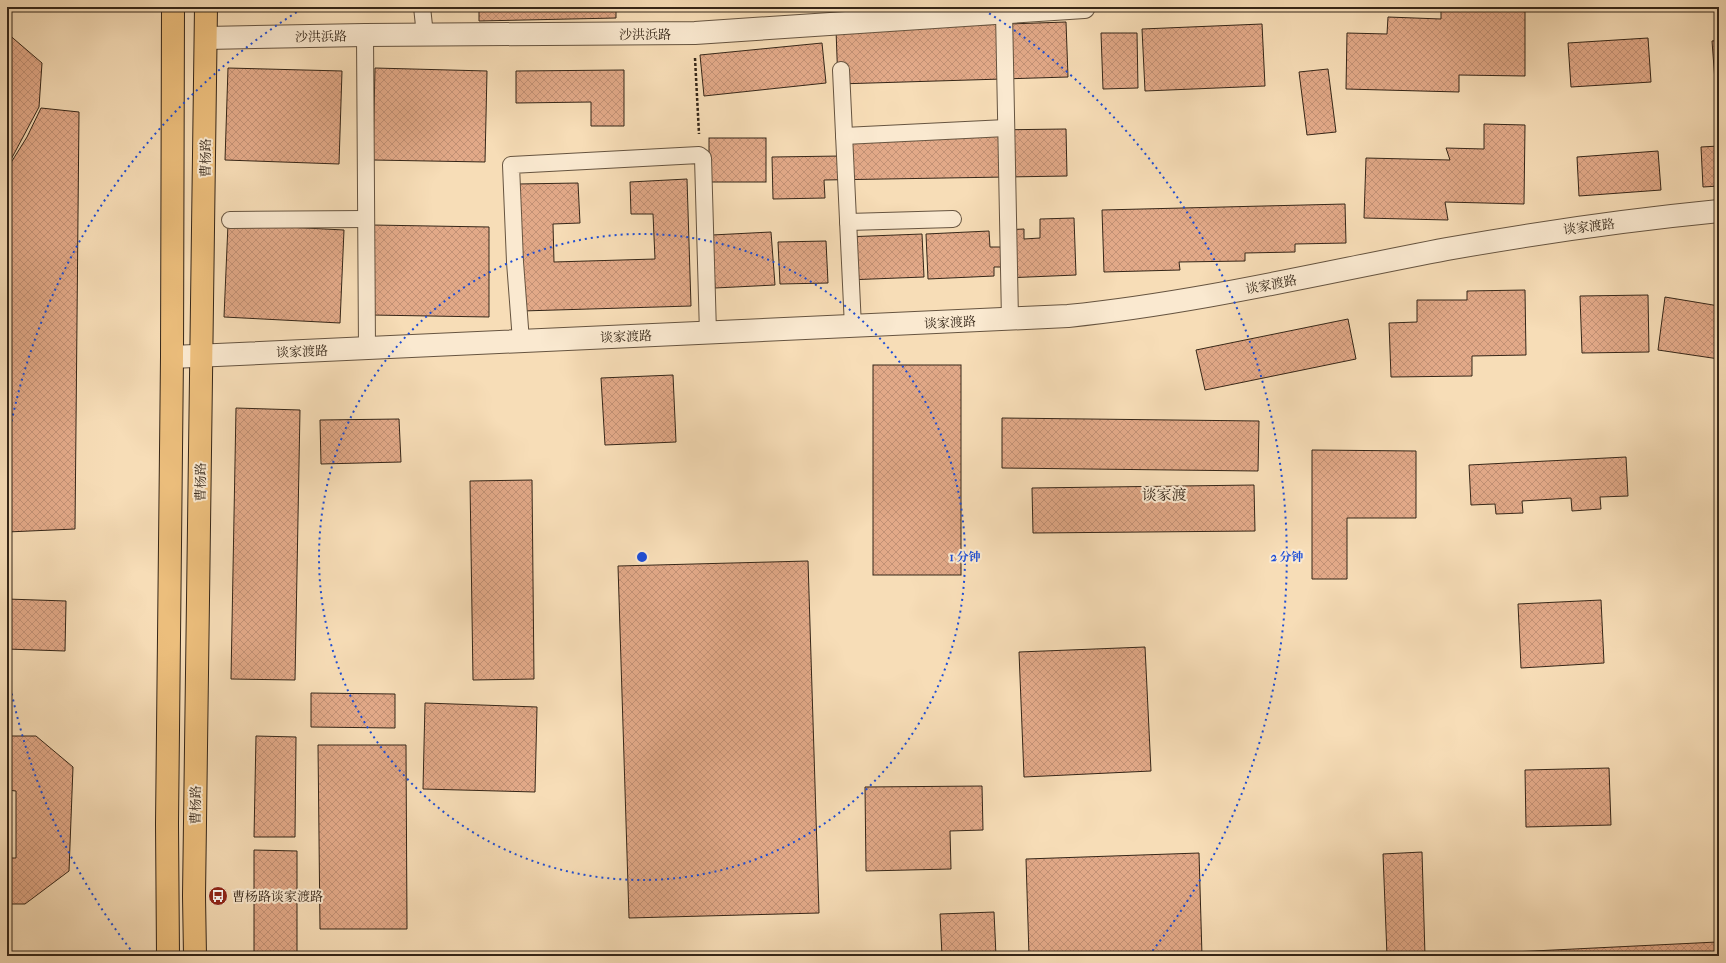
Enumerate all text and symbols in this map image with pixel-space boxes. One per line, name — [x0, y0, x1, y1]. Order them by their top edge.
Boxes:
street label: 沙洪浜路 — [619, 27, 671, 42]
street label: 沙洪浜路 — [295, 29, 347, 44]
street label: 曹杨路 — [198, 138, 213, 178]
street label: 谈家渡路 — [1562, 216, 1616, 237]
street label: 谈家渡路 — [1244, 272, 1298, 297]
street label: 谈家渡路 — [924, 314, 976, 331]
street label: 谈家渡路 — [600, 328, 652, 345]
street label: 谈家渡路 — [276, 343, 328, 360]
street label: 曹杨路 — [193, 462, 208, 502]
district label: 谈家渡 — [1141, 486, 1187, 504]
centre of rings — [635, 550, 649, 564]
text: 1 分钟 — [950, 550, 980, 564]
text: 2 分钟 — [1271, 550, 1303, 564]
street label: 曹杨路 — [188, 785, 203, 825]
bus stop icon: 曹杨路谈家渡路 — [207, 885, 229, 907]
place label: 曹杨路谈家渡路 — [232, 889, 323, 904]

